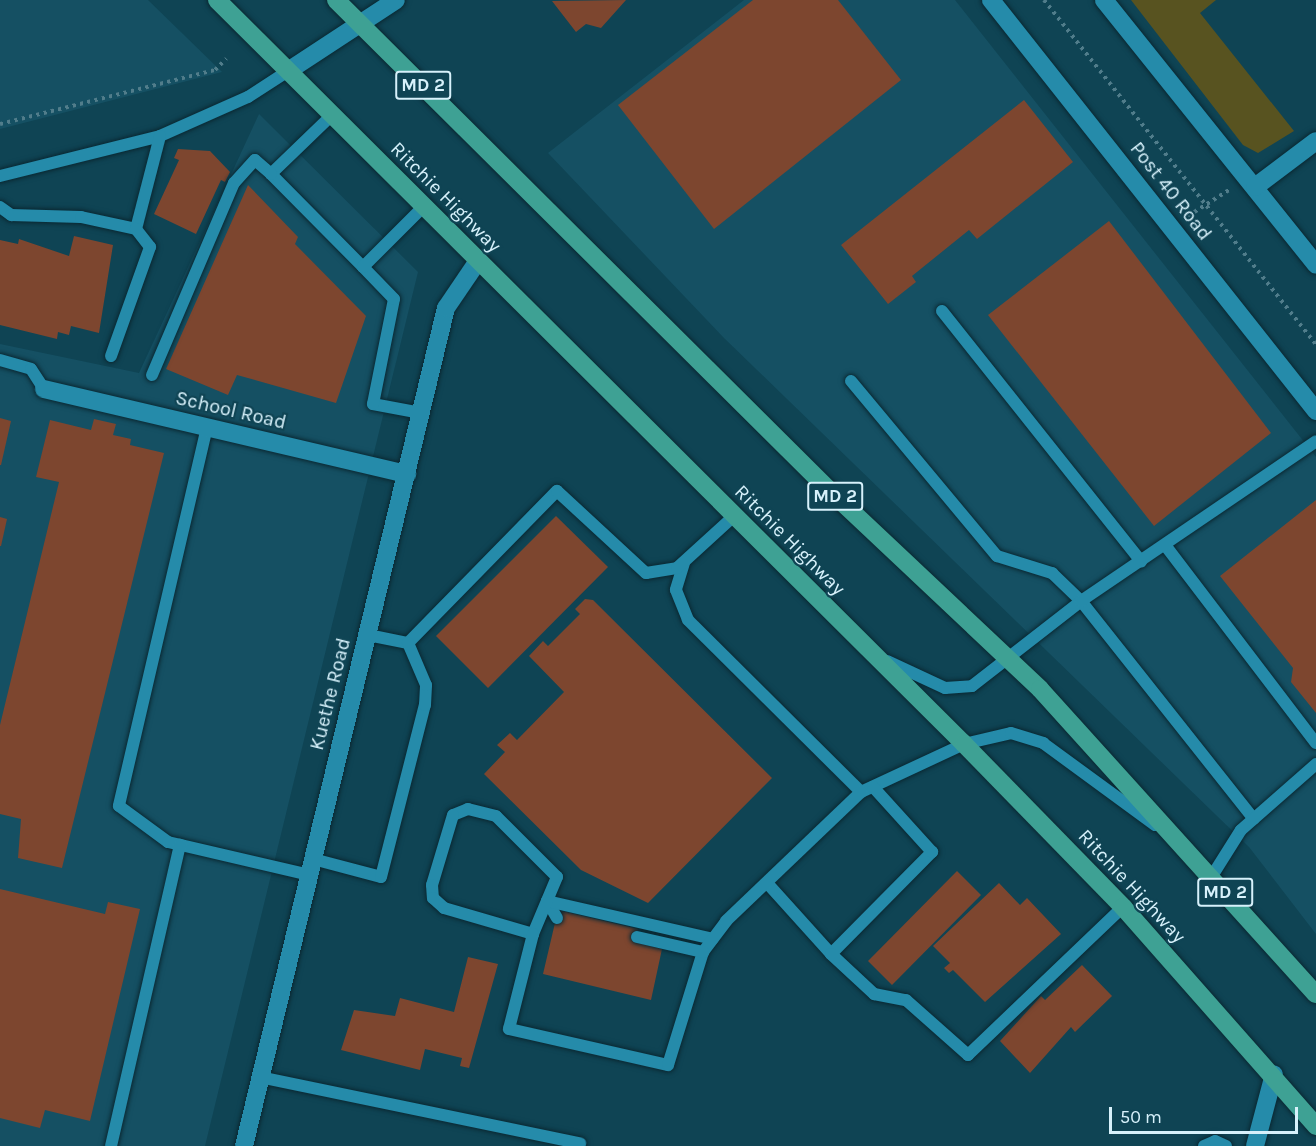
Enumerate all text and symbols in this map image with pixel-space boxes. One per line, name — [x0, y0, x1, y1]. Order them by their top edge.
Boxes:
road number: MD 2 — [394, 70, 452, 100]
street label: Ritchie Highway — [386, 137, 506, 257]
street label: Post 40 Road — [1125, 137, 1217, 245]
street label: School Road — [173, 386, 289, 434]
street label: Ritchie Highway — [730, 480, 850, 600]
road number: MD 2 — [806, 481, 864, 511]
street label: Kuethe Road — [304, 635, 356, 753]
street label: Ritchie Highway — [1073, 824, 1191, 948]
road number: MD 2 — [1196, 877, 1254, 907]
scale bar — [1112, 1095, 1301, 1133]
text: 50 m — [1120, 1106, 1162, 1128]

